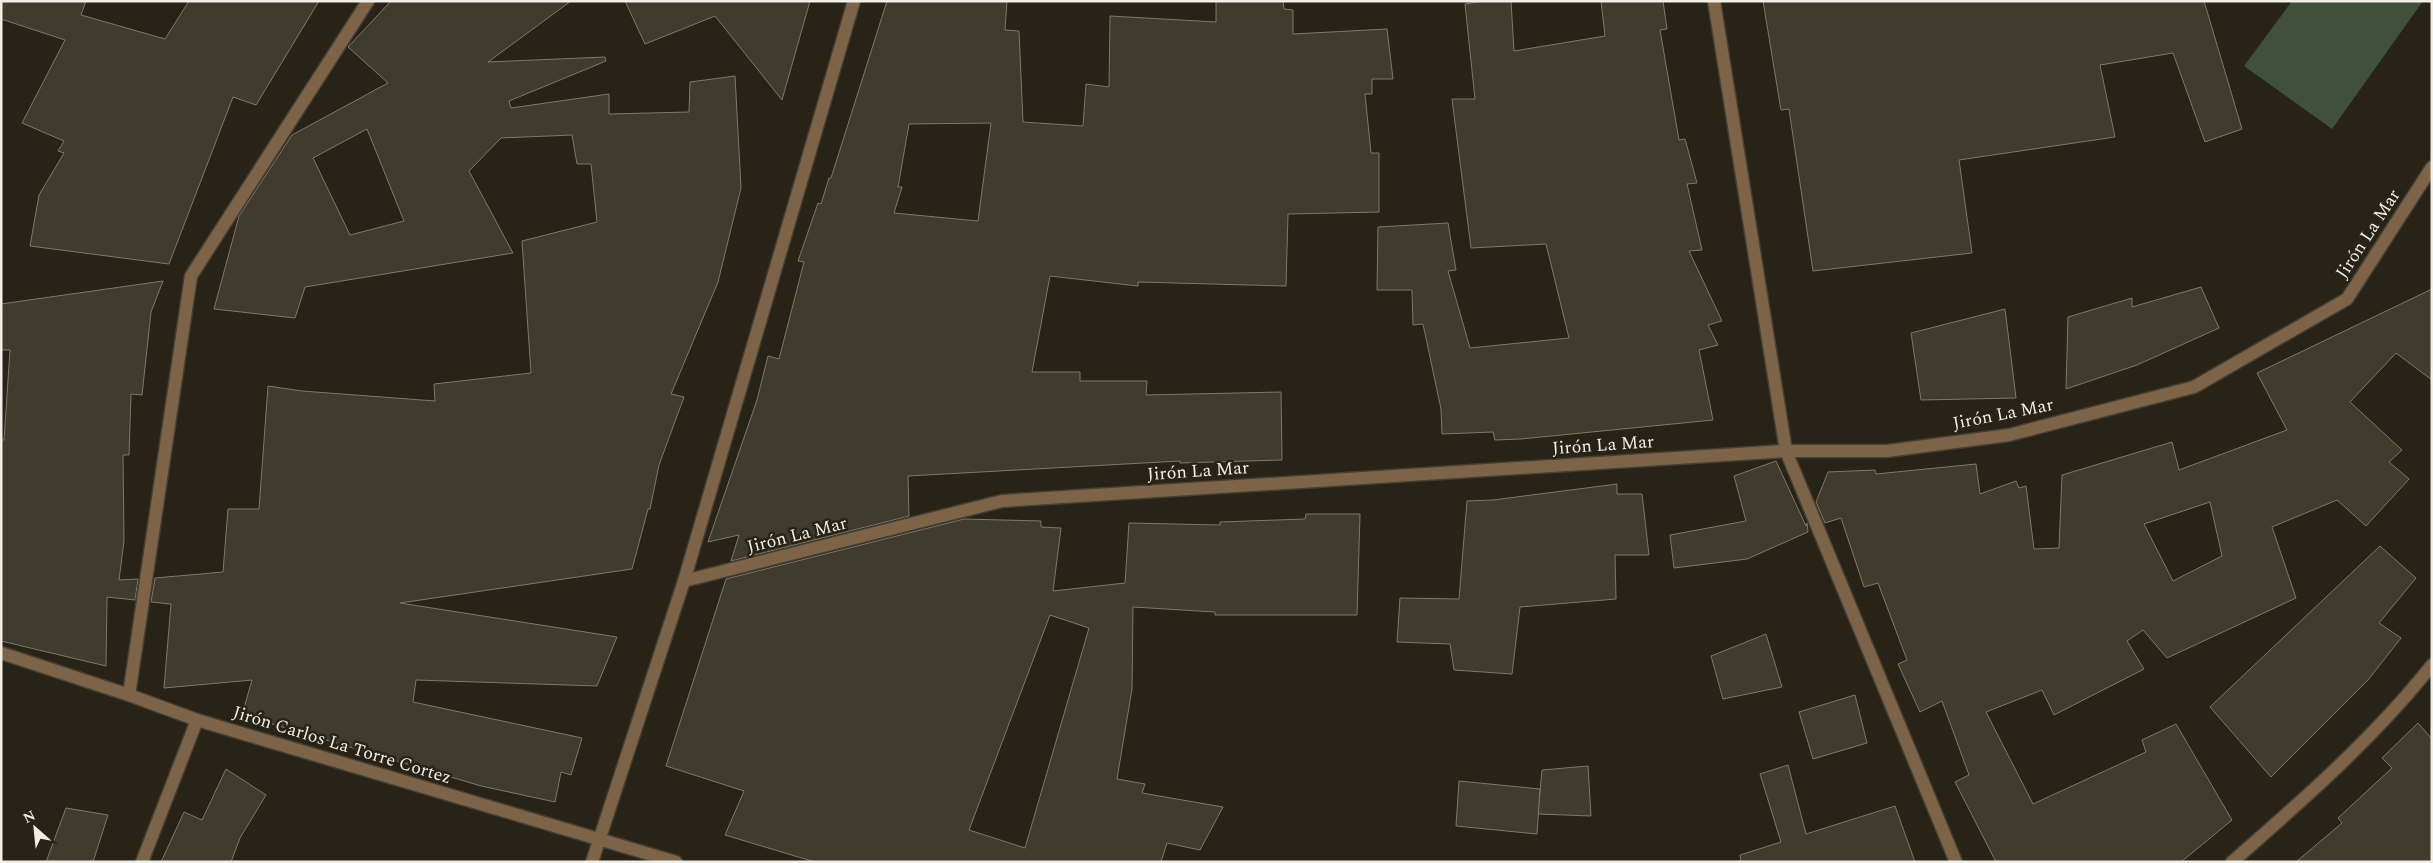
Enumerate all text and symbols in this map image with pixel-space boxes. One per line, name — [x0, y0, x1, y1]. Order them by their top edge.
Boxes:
street label: Jirón La Mar — [2329, 184, 2407, 284]
street label: Jirón La Mar — [1950, 391, 2056, 437]
street label: Jirón La Mar — [1551, 428, 1655, 462]
street label: Jirón La Mar — [1146, 454, 1250, 488]
street label: Jirón La Mar — [744, 510, 850, 560]
street label: Jirón Carlos La Torre Cortez — [229, 699, 455, 791]
north arrow — [10, 803, 60, 853]
text: N — [19, 805, 39, 829]

